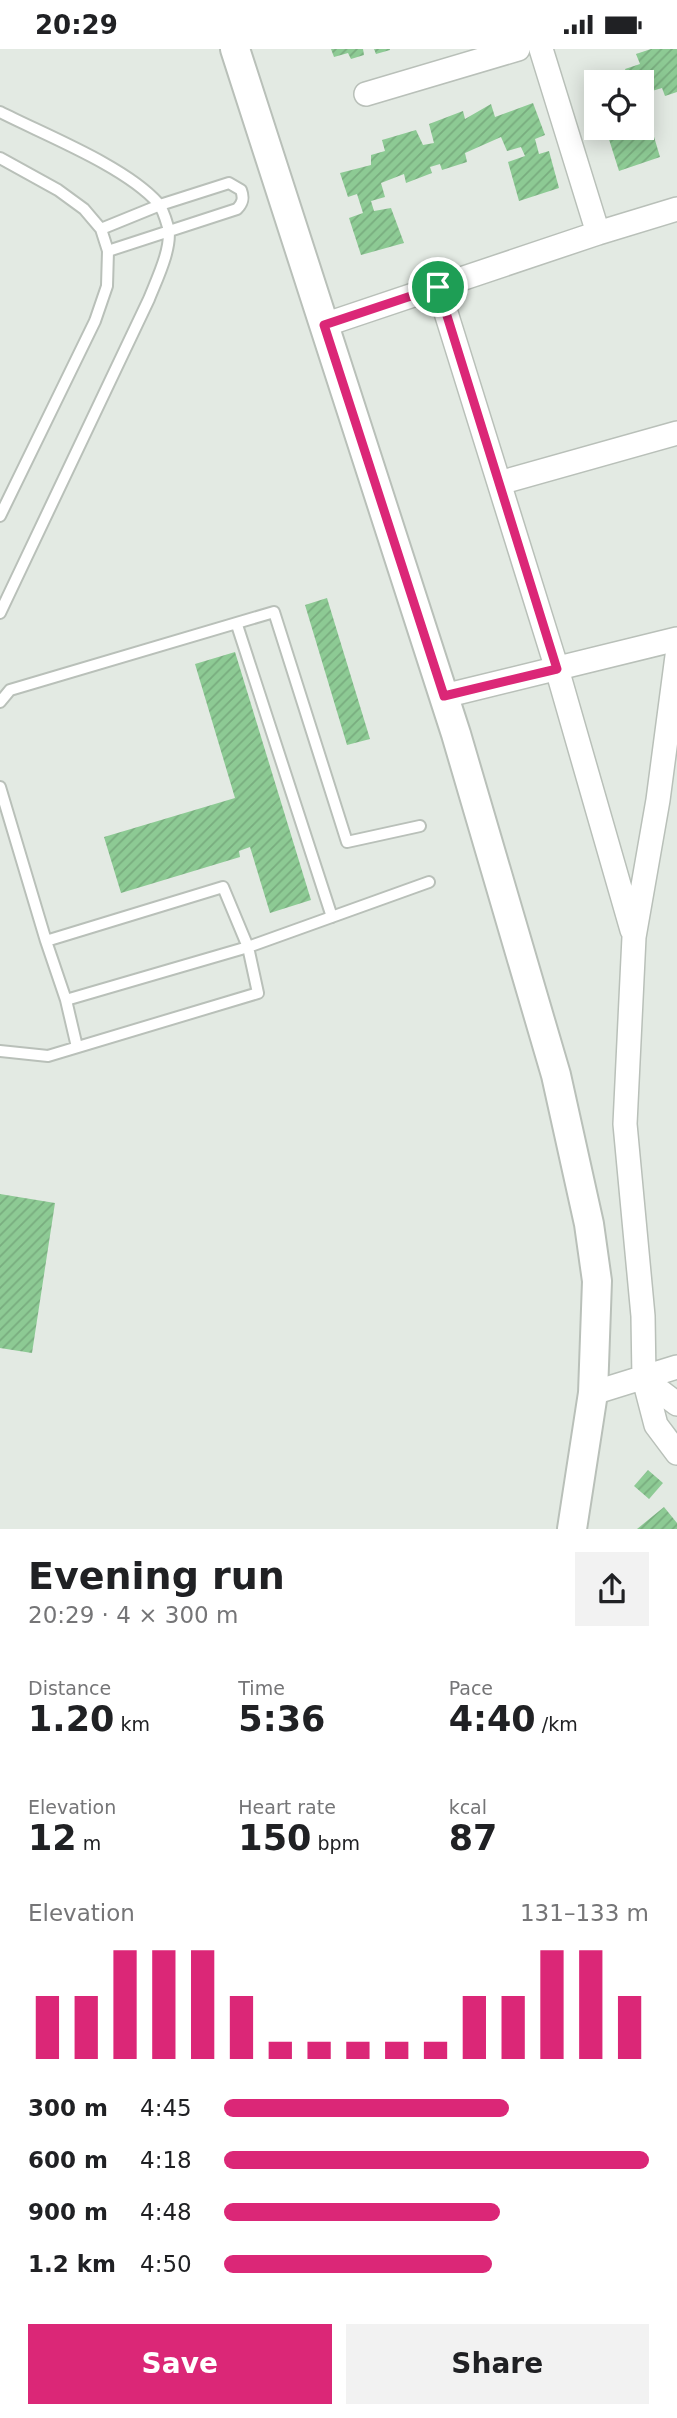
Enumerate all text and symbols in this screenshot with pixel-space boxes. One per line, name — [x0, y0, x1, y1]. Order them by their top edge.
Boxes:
text: 20:29 — [35, 10, 118, 40]
map controls — [584, 70, 654, 140]
button: locate — [584, 70, 654, 140]
pin — [408, 257, 468, 317]
icon: arrive — [419, 268, 457, 306]
button: share — [575, 1552, 649, 1626]
text: Evening run — [28, 1554, 285, 1598]
text: 20:29 · 4 × 300 m — [28, 1602, 238, 1628]
text: Distance — [28, 1677, 111, 1699]
text: Time — [238, 1677, 285, 1699]
text: Pace — [449, 1677, 493, 1699]
text: 1.20 — [28, 1699, 114, 1739]
text: 5:36 — [238, 1699, 325, 1739]
text: 4:40 — [449, 1699, 536, 1739]
text: km — [114, 1713, 150, 1735]
text: /km — [536, 1713, 578, 1735]
text: Elevation — [28, 1796, 116, 1818]
text: Heart rate — [238, 1796, 336, 1818]
text: kcal — [449, 1796, 487, 1818]
text: 12 — [28, 1818, 77, 1858]
text: 150 — [238, 1818, 311, 1858]
text: 87 — [449, 1818, 497, 1858]
text: m — [77, 1832, 101, 1854]
text: bpm — [311, 1832, 360, 1854]
text: Elevation — [28, 1900, 135, 1926]
text: 131–133 m — [520, 1900, 649, 1926]
text: 300 m — [28, 2095, 108, 2121]
text: 4:45 — [140, 2095, 192, 2121]
text: 600 m — [28, 2147, 108, 2173]
text: 4:18 — [140, 2147, 192, 2173]
text: 900 m — [28, 2199, 108, 2225]
text: 4:48 — [140, 2199, 192, 2225]
text: 1.2 km — [28, 2251, 116, 2277]
text: 4:50 — [140, 2251, 192, 2277]
button: Save — [28, 2324, 332, 2404]
button: Share — [346, 2324, 649, 2404]

